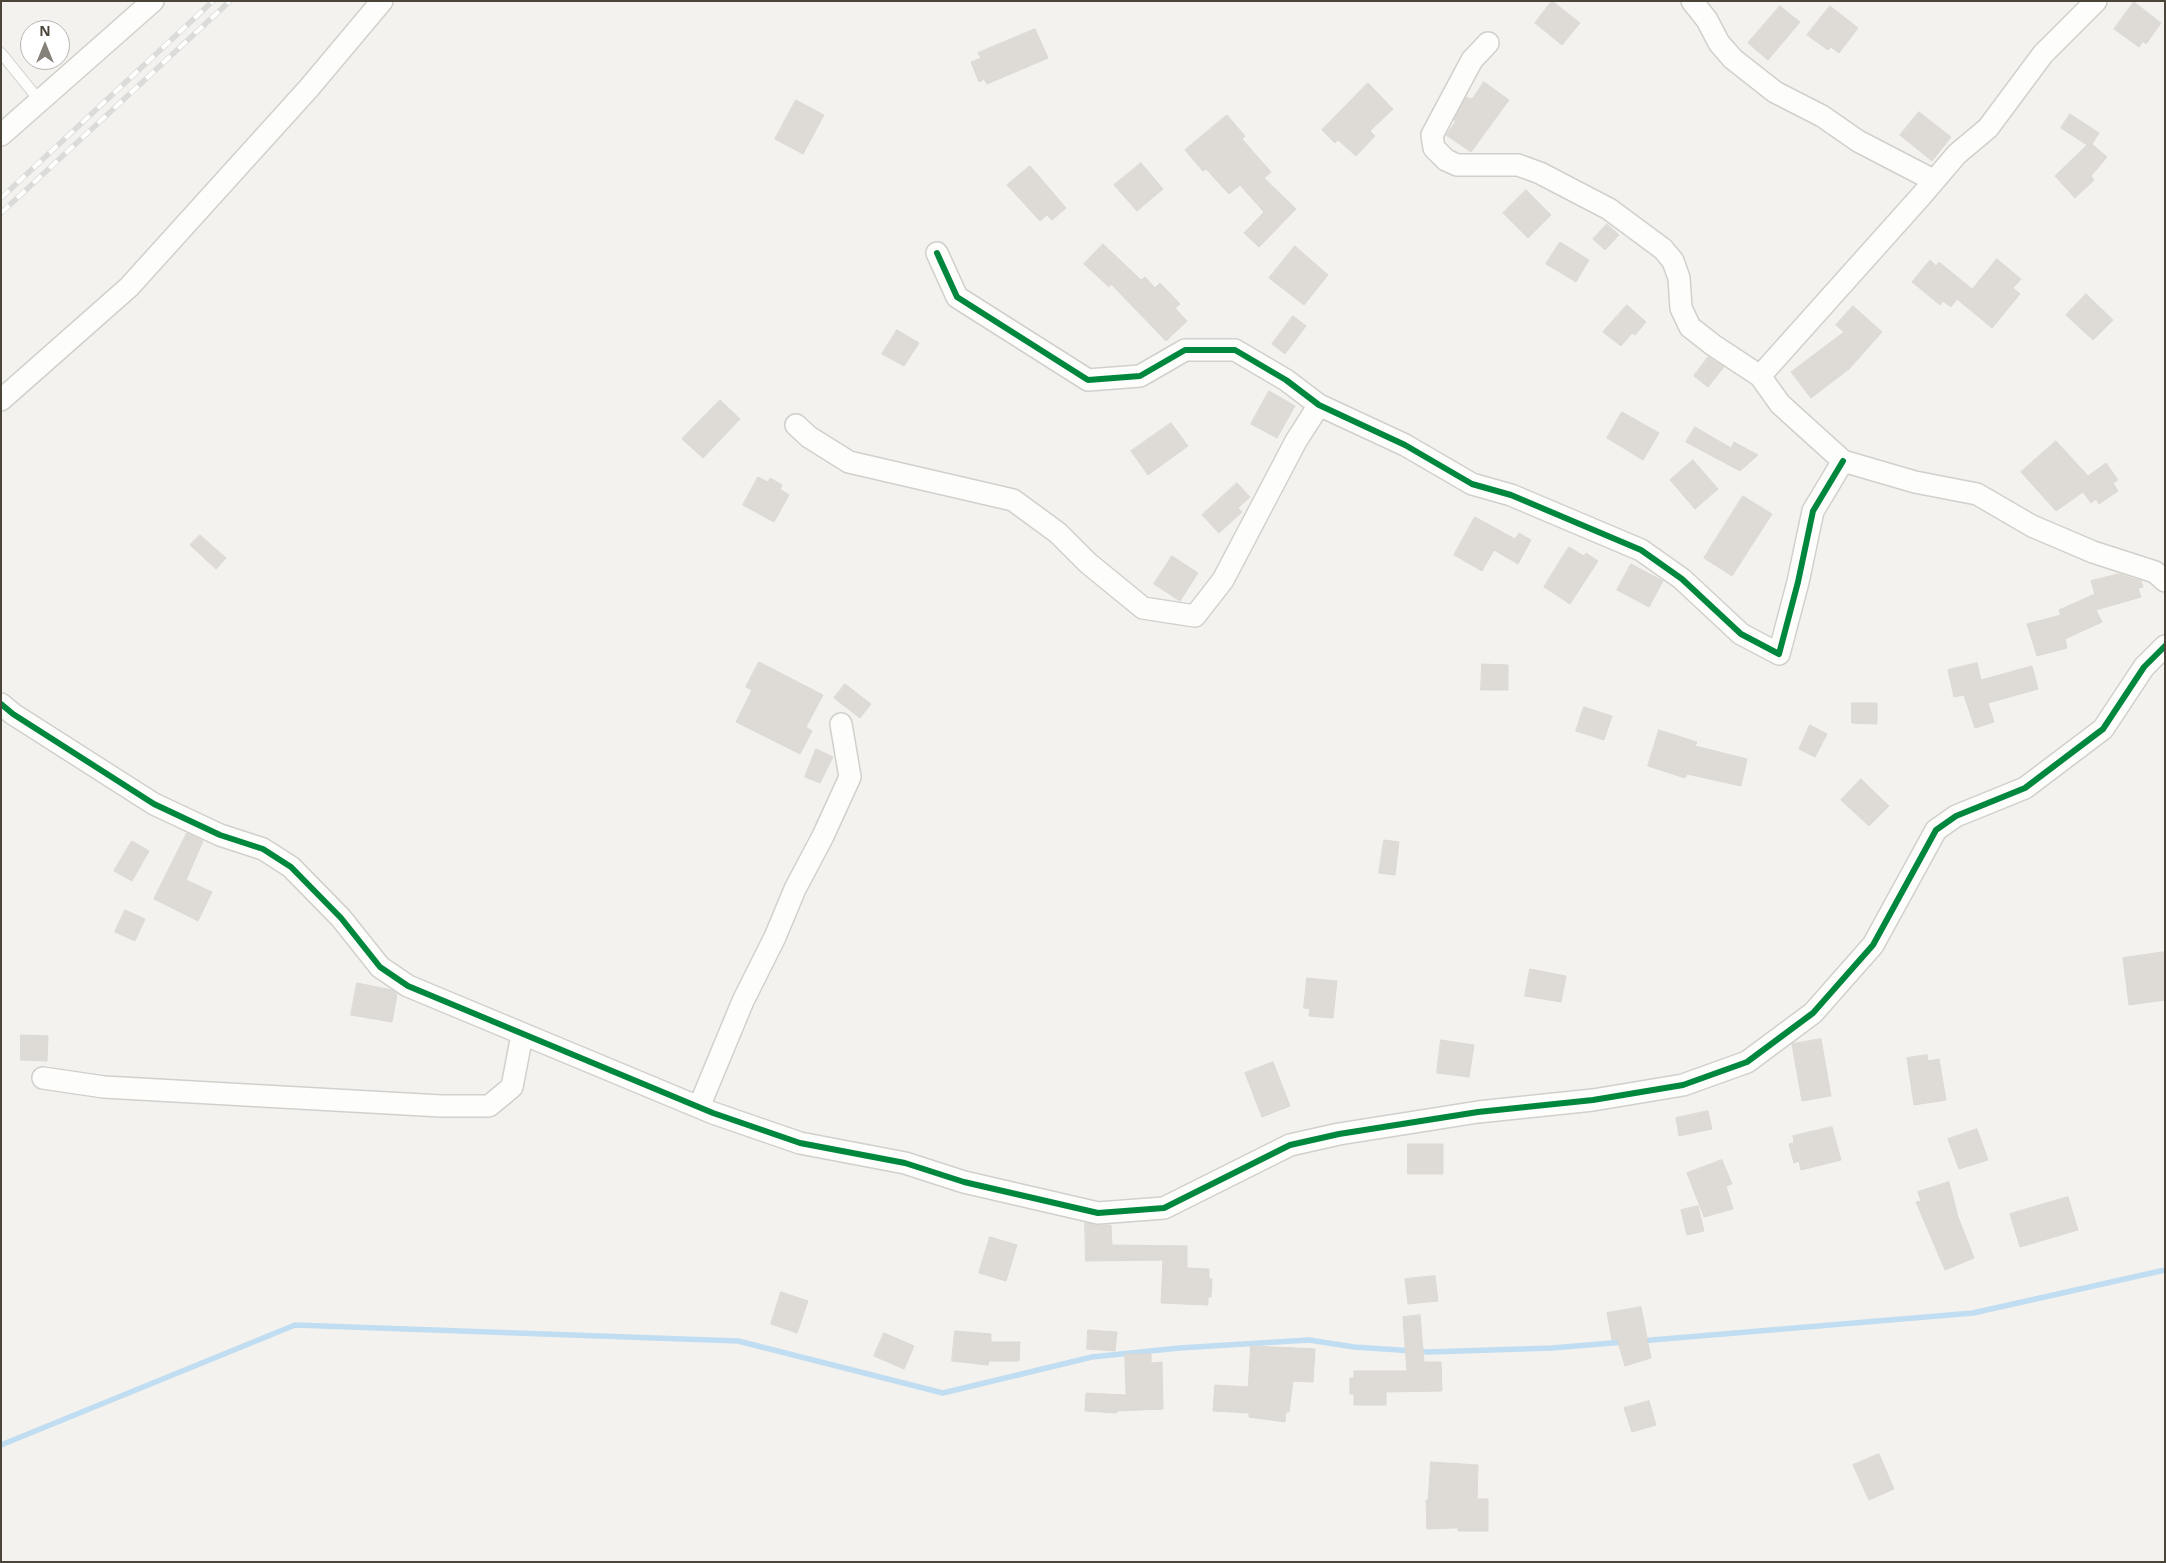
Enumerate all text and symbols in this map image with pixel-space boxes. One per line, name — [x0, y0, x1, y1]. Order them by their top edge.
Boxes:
north arrow — [20, 20, 70, 70]
text: N — [39, 21, 51, 40]

